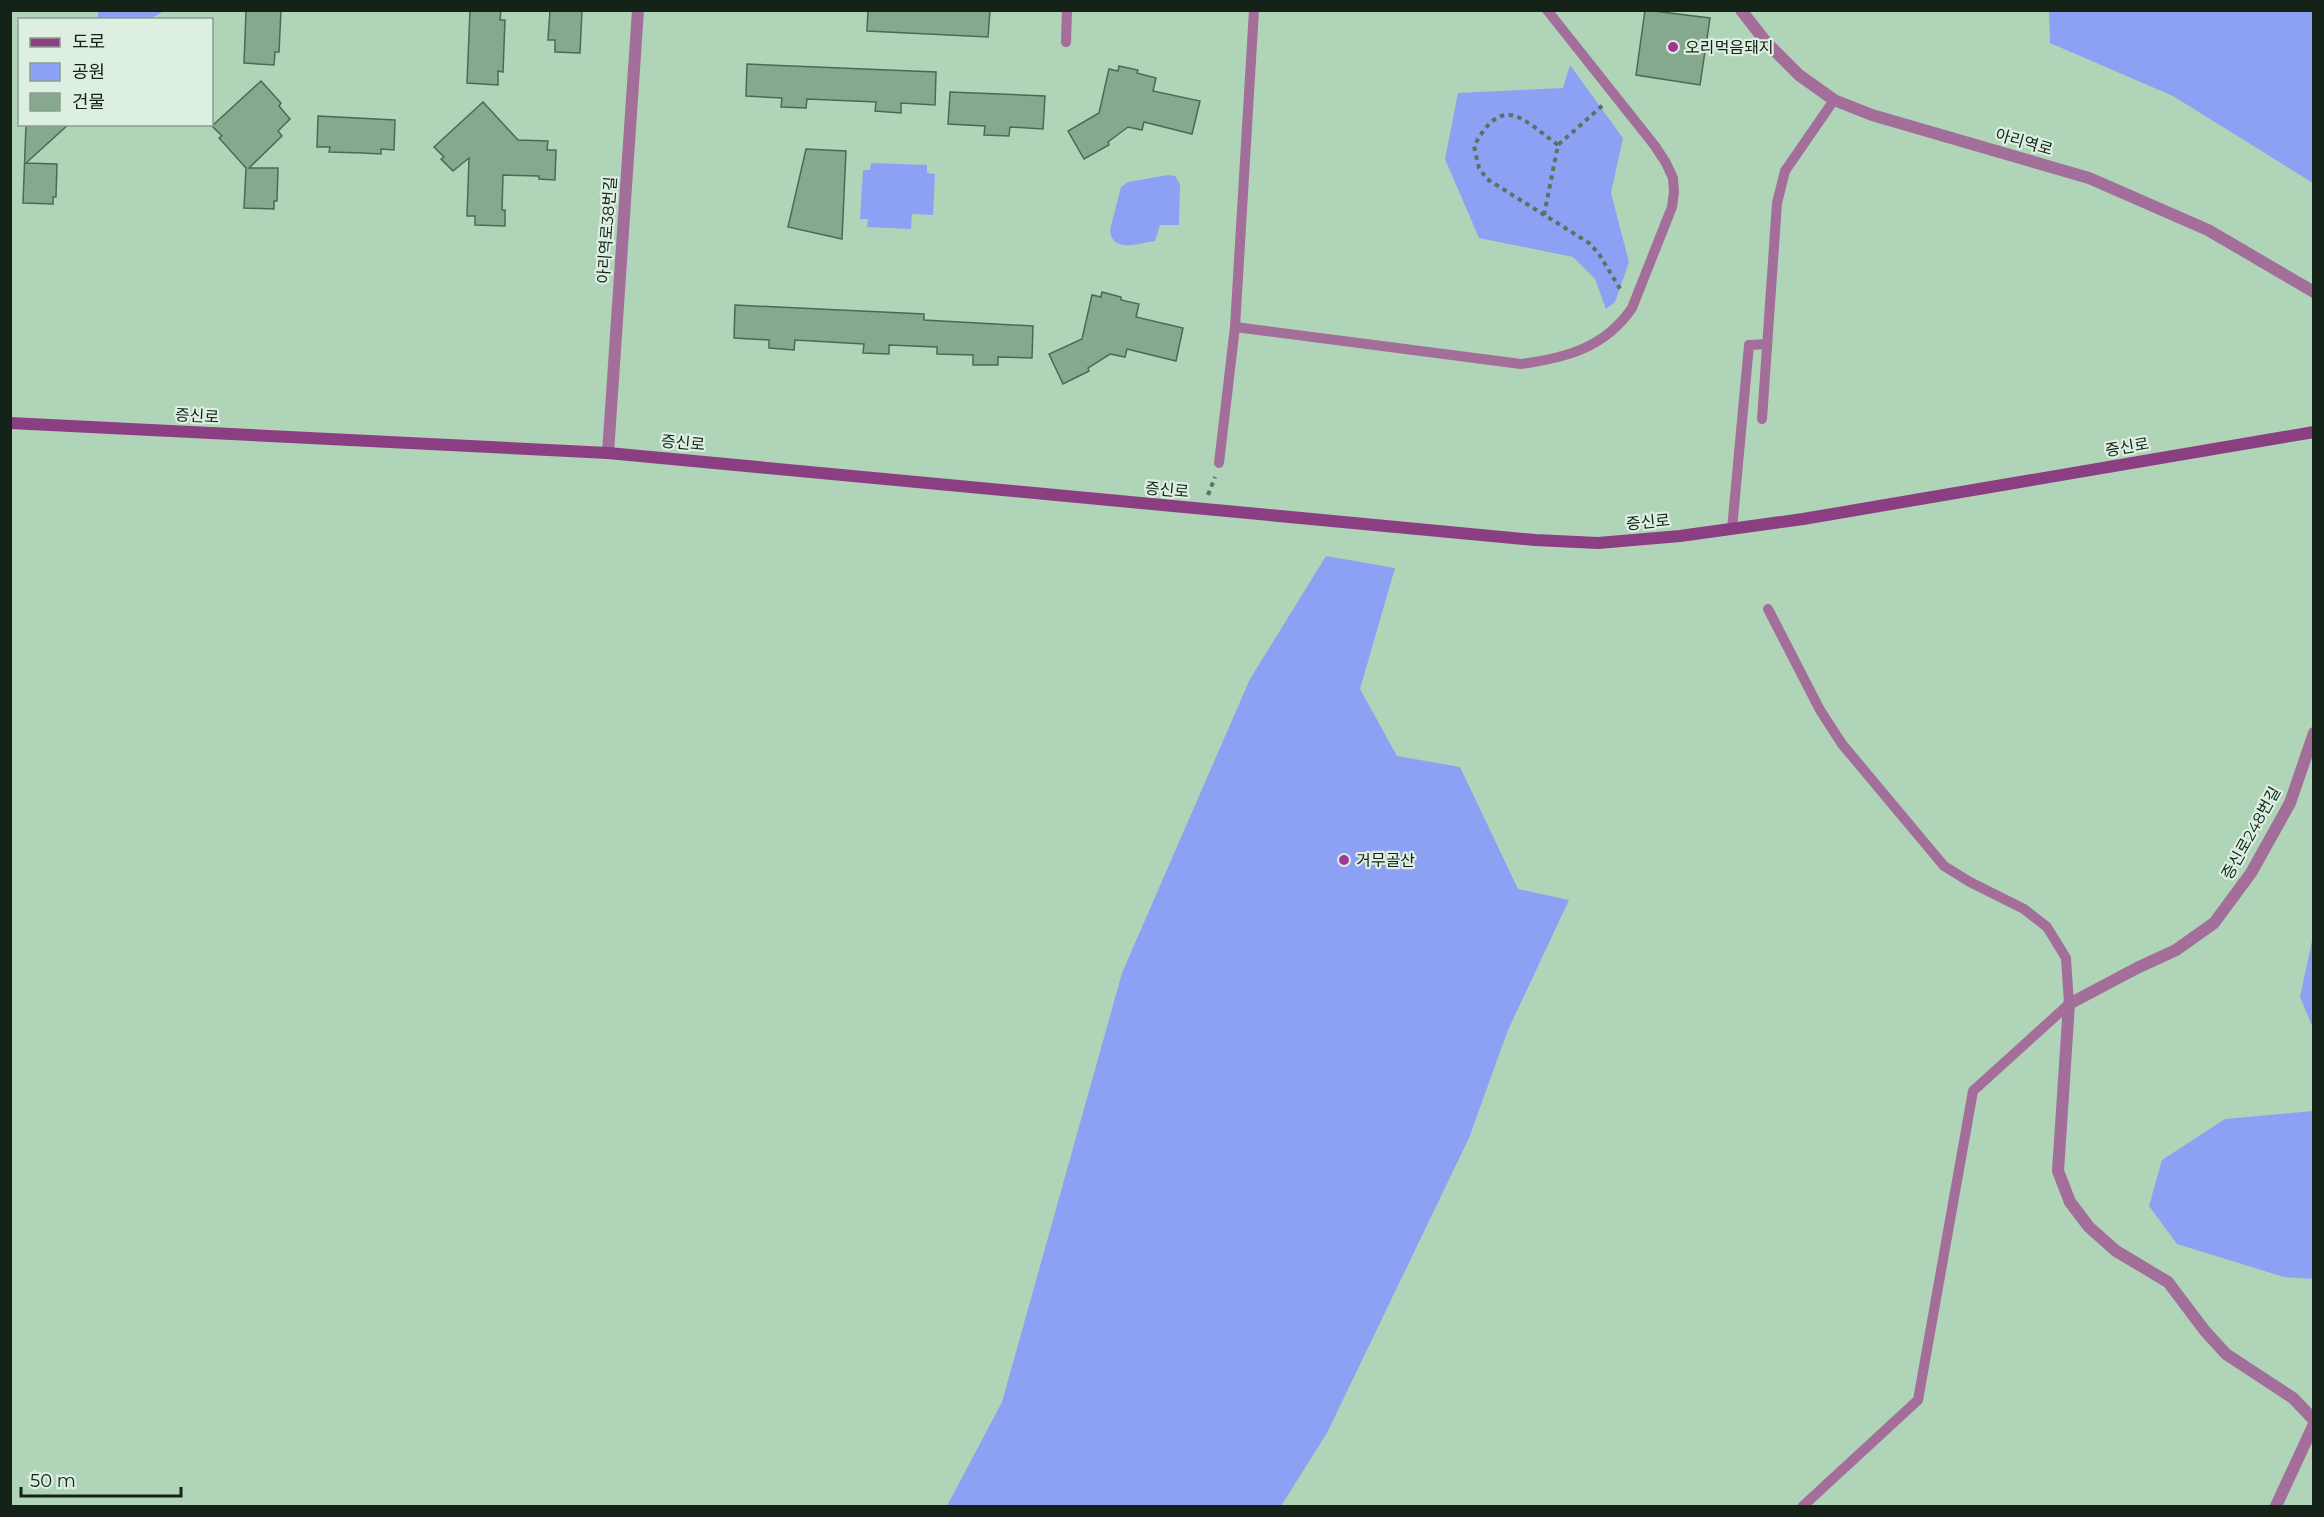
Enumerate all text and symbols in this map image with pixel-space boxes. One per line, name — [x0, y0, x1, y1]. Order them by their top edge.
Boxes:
legend — [18, 18, 213, 126]
text: 도로 — [72, 31, 105, 53]
place label: 오리먹음돼지 — [1685, 38, 1773, 57]
marker: 오리먹음돼지 — [1666, 40, 1680, 54]
text: 공원 — [72, 61, 105, 83]
text: 건물 — [72, 91, 105, 113]
street label: 아리역로 — [1993, 125, 2055, 159]
street label: 아리역로38번길 — [594, 176, 620, 284]
street label: 증신로 — [174, 405, 220, 427]
street label: 증신로 — [660, 432, 706, 454]
street label: 증신로 — [2104, 434, 2151, 460]
street label: 증신로 — [1144, 479, 1190, 501]
street label: 증신로 — [1625, 511, 1671, 533]
street label: 증신로248번길 — [2218, 783, 2284, 883]
place label: 거무골산 — [1356, 851, 1415, 870]
marker: 거무골산 — [1337, 853, 1351, 867]
scale bar — [21, 1460, 182, 1498]
text: 50 m — [30, 1470, 76, 1492]

